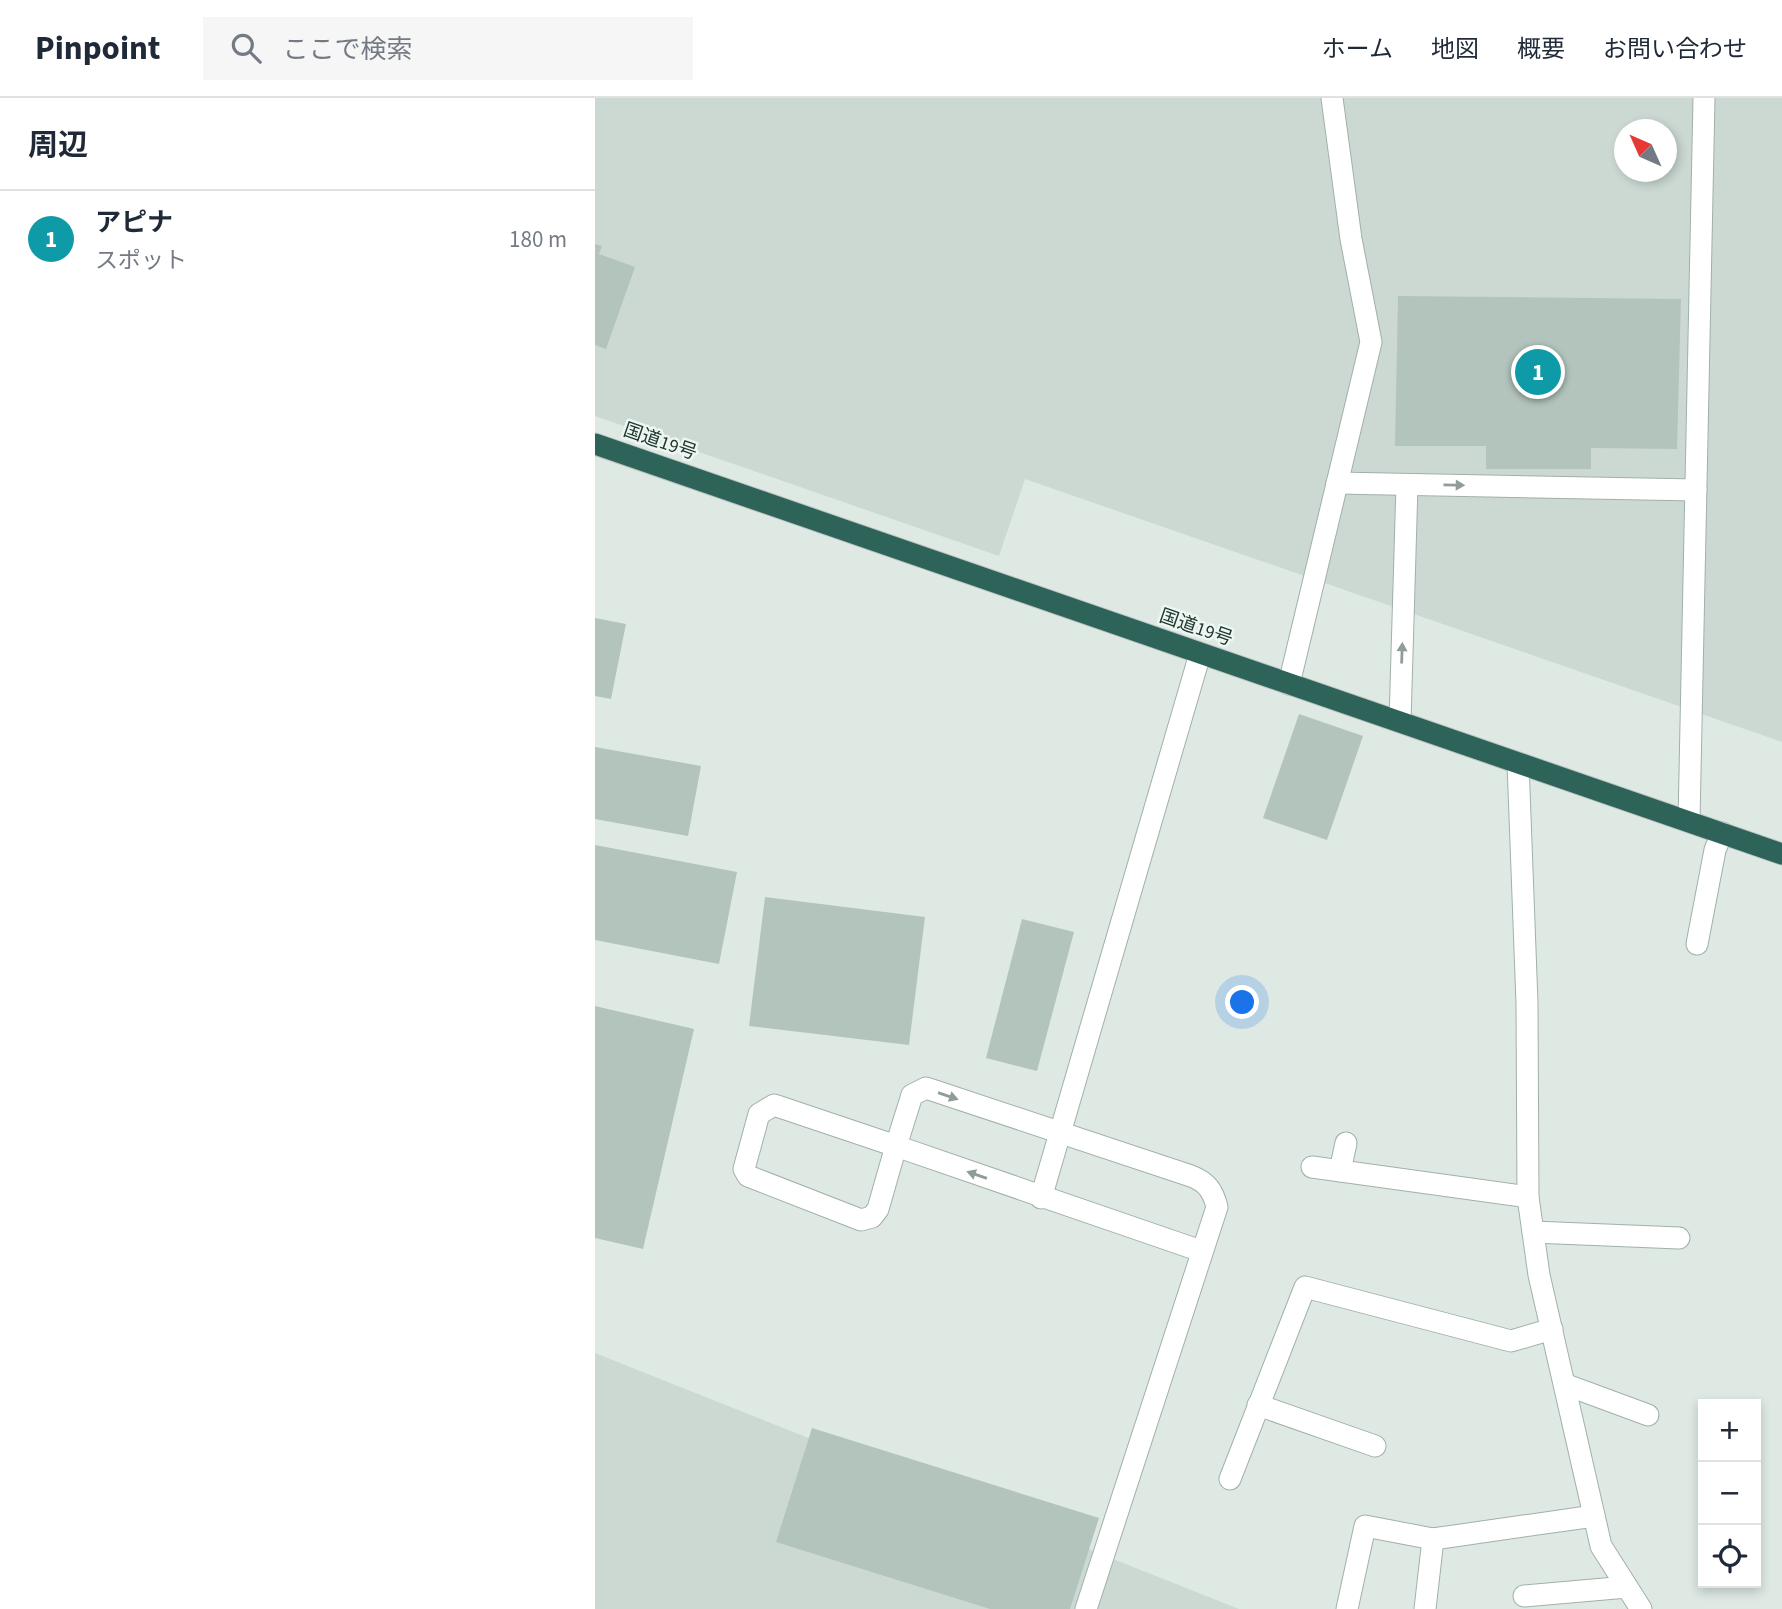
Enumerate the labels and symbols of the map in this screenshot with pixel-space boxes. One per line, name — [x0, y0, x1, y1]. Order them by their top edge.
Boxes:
north arrow — [1614, 119, 1677, 182]
pin: 1 — [1515, 346, 1561, 398]
street label: 国道19号 — [620, 417, 700, 467]
one-way arrow — [1443, 480, 1465, 491]
street label: 国道19号 — [1156, 603, 1236, 653]
one-way arrow — [1396, 642, 1408, 664]
your location — [1225, 985, 1259, 1019]
one-way arrow — [938, 1091, 959, 1102]
one-way arrow — [966, 1169, 987, 1180]

